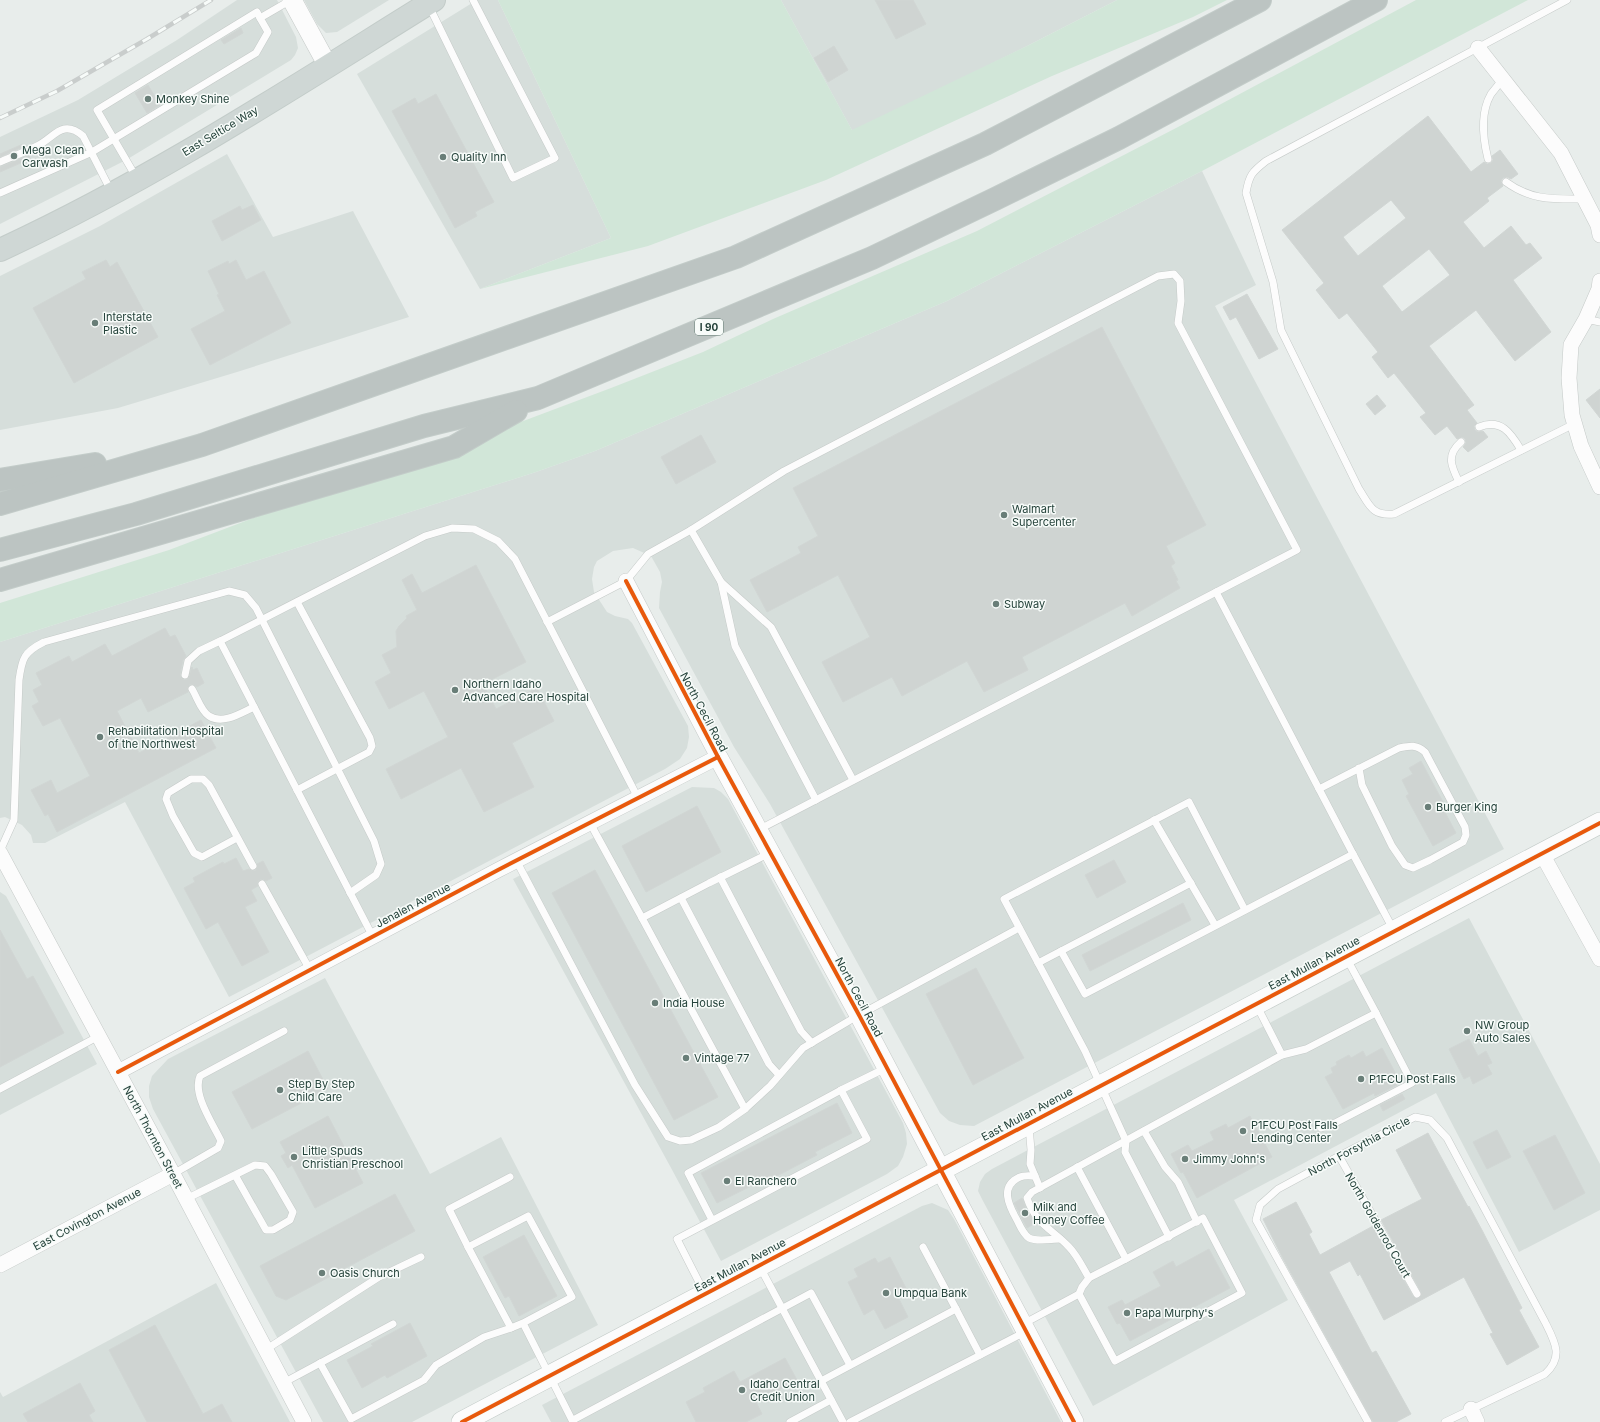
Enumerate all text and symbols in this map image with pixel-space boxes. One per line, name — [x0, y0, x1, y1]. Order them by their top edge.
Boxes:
place label: Monkey Shine — [156, 92, 229, 106]
marker: Monkey Shine — [143, 94, 153, 104]
street label: East Seltice Way — [179, 103, 261, 159]
place label: Mega Clean Carwash — [22, 143, 84, 170]
place label: Quality Inn — [451, 150, 506, 164]
marker: Mega Clean Carwash — [9, 151, 19, 161]
marker: Quality Inn — [438, 152, 448, 162]
place label: Interstate Plastic — [103, 310, 152, 337]
marker: Interstate Plastic — [90, 318, 100, 328]
road number: I 90 — [695, 319, 723, 335]
place label: Walmart Supercenter — [1012, 502, 1076, 529]
marker: Walmart Supercenter — [999, 510, 1009, 520]
place label: Subway — [1004, 597, 1045, 611]
marker: Subway — [991, 599, 1001, 609]
street label: North Cecil Road — [677, 670, 731, 754]
place label: Northern Idaho Advanced Care Hospital — [463, 677, 589, 704]
marker: Northern Idaho Advanced Care Hospital — [450, 685, 460, 695]
place label: Rehabilitation Hospital of the Northwest — [108, 724, 224, 751]
marker: Rehabilitation Hospital of the Northwest — [95, 732, 105, 742]
place label: Burger King — [1436, 800, 1498, 814]
marker: Burger King — [1423, 802, 1433, 812]
street label: Jenalen Avenue — [373, 879, 453, 931]
street label: East Mullan Avenue — [1266, 933, 1362, 993]
street label: North Cecil Road — [832, 955, 886, 1039]
place label: India House — [663, 996, 725, 1010]
marker: India House — [650, 998, 660, 1008]
place label: NW Group Auto Sales — [1475, 1018, 1531, 1045]
marker: NW Group Auto Sales — [1462, 1026, 1472, 1036]
place label: Vintage 77 — [694, 1051, 750, 1065]
marker: Vintage 77 — [681, 1053, 691, 1063]
place label: P1FCU Post Falls — [1369, 1072, 1456, 1086]
marker: P1FCU Post Falls — [1356, 1074, 1366, 1084]
place label: Step By Step Child Care — [288, 1077, 355, 1104]
street label: North Thornton Street — [120, 1083, 186, 1191]
street label: East Mullan Avenue — [979, 1084, 1075, 1144]
marker: Step By Step Child Care — [275, 1085, 285, 1095]
street label: North Forsythia Circle — [1306, 1113, 1412, 1179]
place label: P1FCU Post Falls Lending Center — [1251, 1118, 1338, 1145]
marker: P1FCU Post Falls Lending Center — [1238, 1126, 1248, 1136]
place label: Little Spuds Christian Preschool — [302, 1144, 403, 1171]
marker: Little Spuds Christian Preschool — [289, 1152, 299, 1162]
place label: Jimmy John's — [1193, 1152, 1266, 1166]
marker: Jimmy John's — [1180, 1154, 1190, 1164]
street label: North Goldenrod Court — [1342, 1170, 1414, 1280]
place label: El Ranchero — [735, 1174, 797, 1188]
marker: El Ranchero — [722, 1176, 732, 1186]
street label: East Covington Avenue — [31, 1185, 143, 1253]
place label: Milk and Honey Coffee — [1033, 1200, 1105, 1227]
marker: Milk and Honey Coffee — [1020, 1208, 1030, 1218]
street label: East Mullan Avenue — [692, 1235, 788, 1295]
place label: Oasis Church — [330, 1266, 400, 1280]
marker: Oasis Church — [317, 1268, 327, 1278]
place label: Umpqua Bank — [894, 1286, 967, 1300]
marker: Umpqua Bank — [881, 1288, 891, 1298]
place label: Papa Murphy's — [1135, 1306, 1214, 1320]
marker: Papa Murphy's — [1122, 1308, 1132, 1318]
place label: Idaho Central Credit Union — [750, 1377, 820, 1404]
marker: Idaho Central Credit Union — [737, 1385, 747, 1395]

